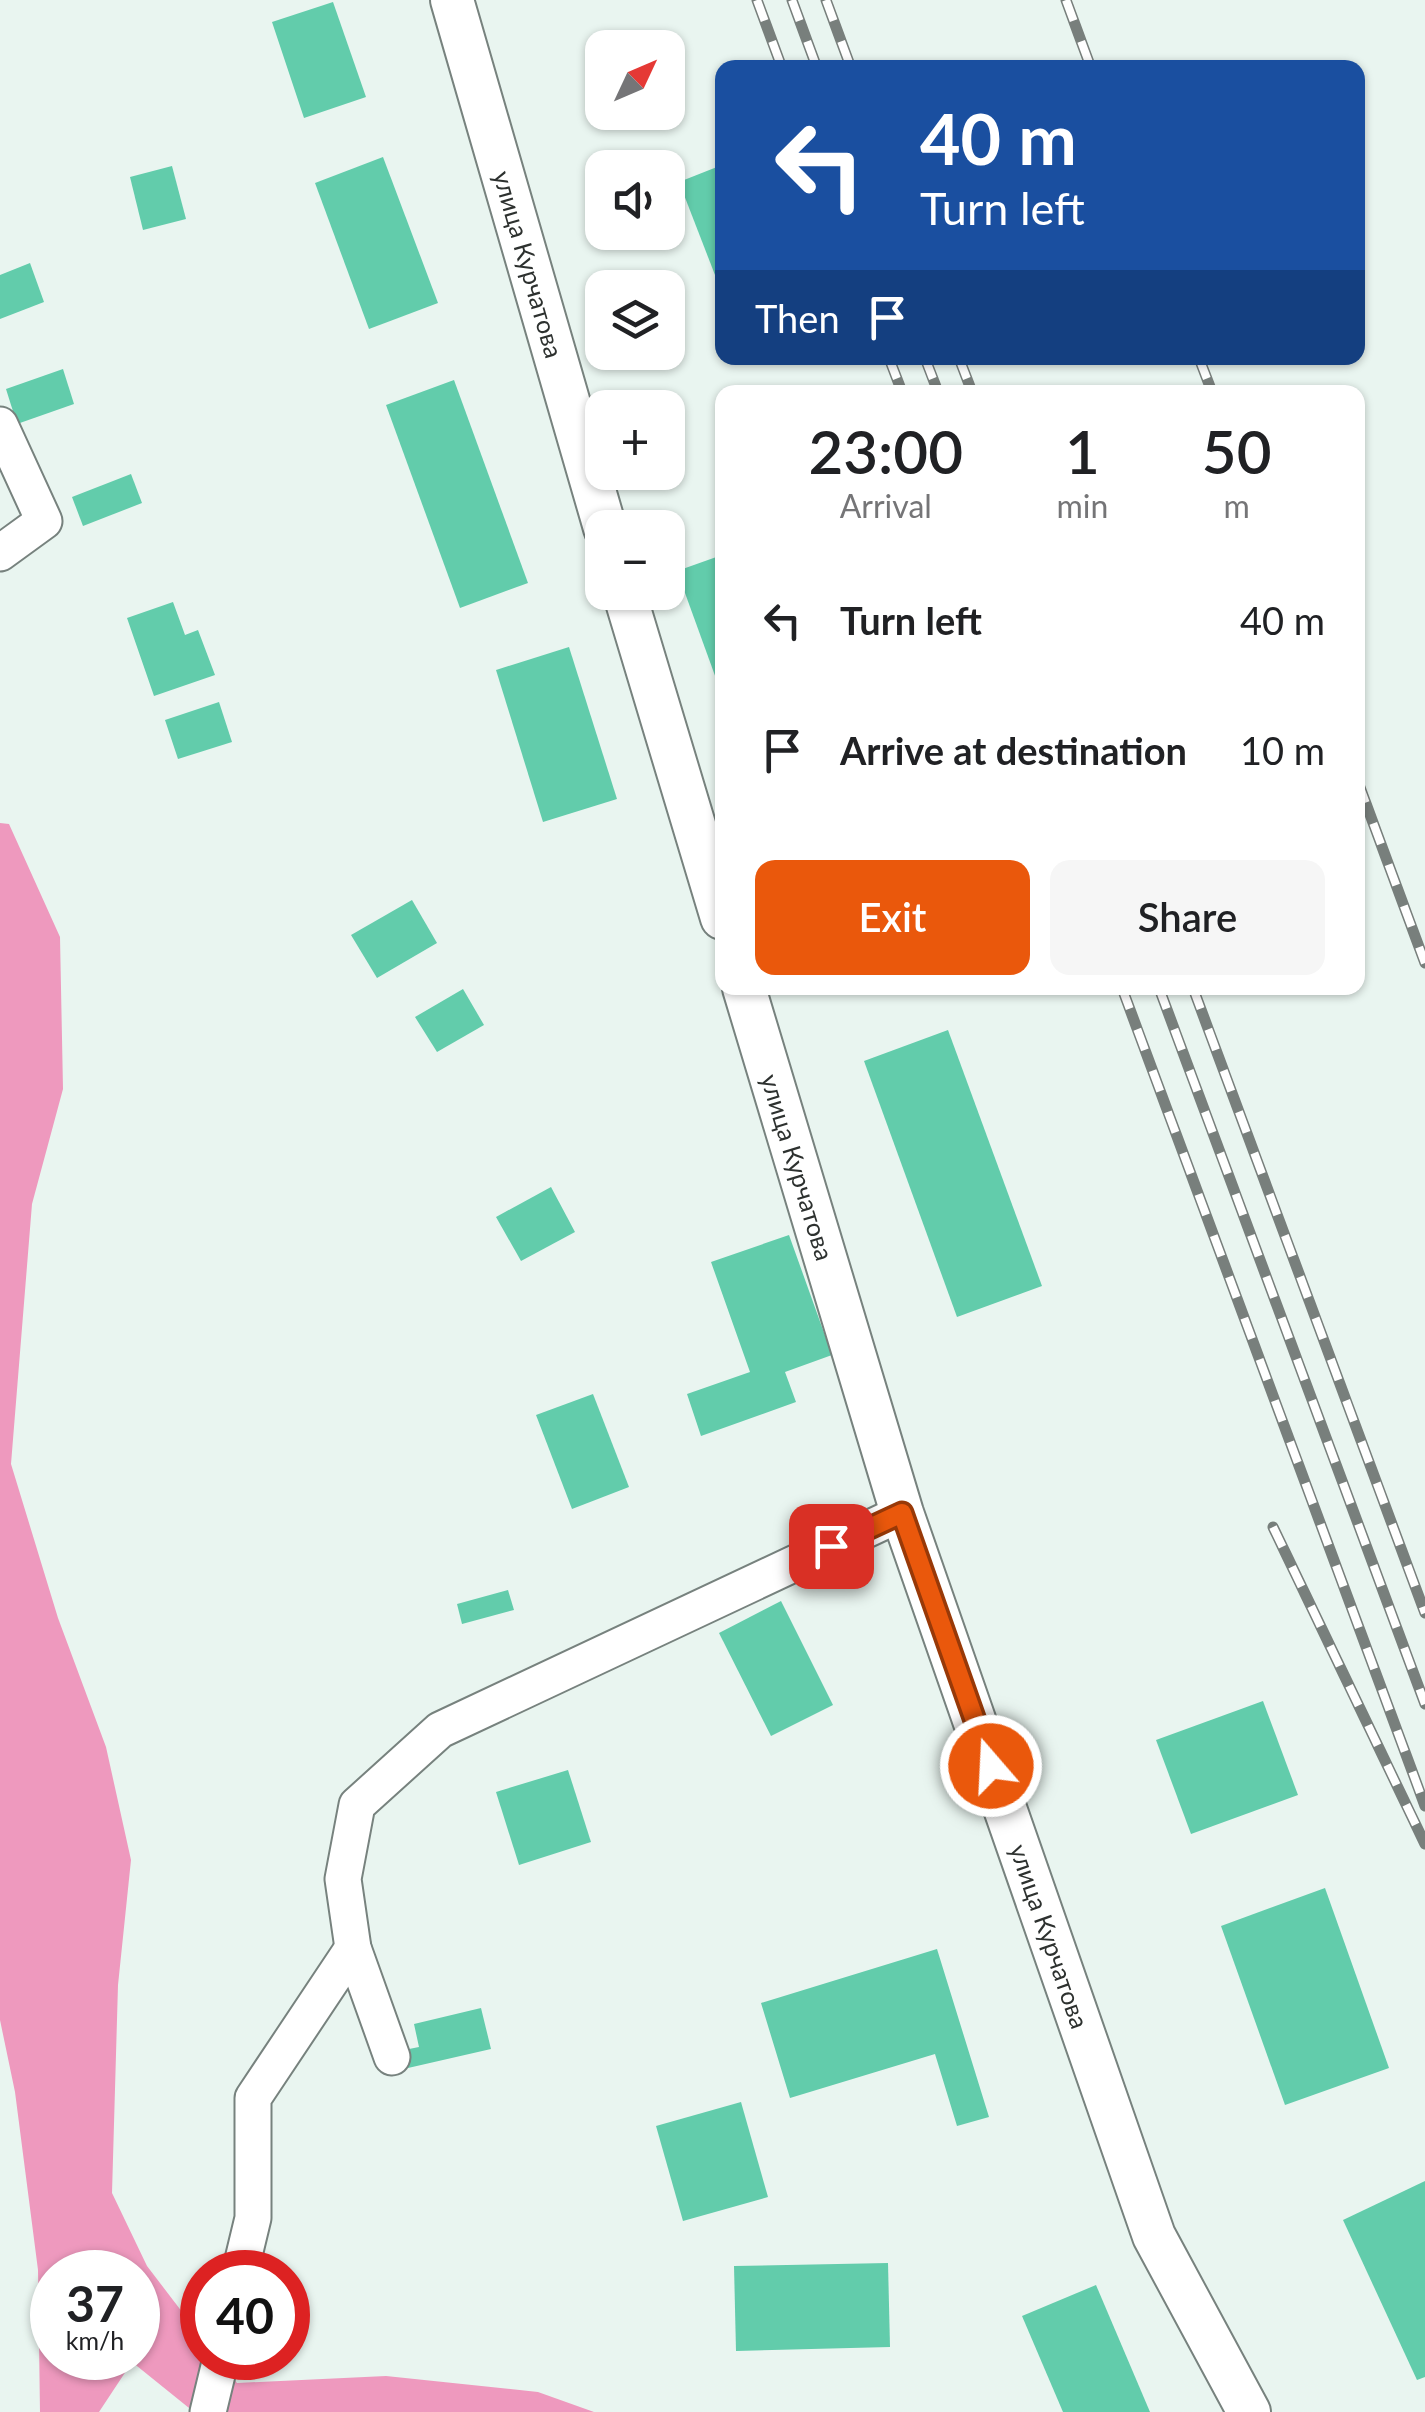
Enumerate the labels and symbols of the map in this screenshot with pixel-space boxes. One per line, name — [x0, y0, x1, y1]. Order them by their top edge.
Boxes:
north arrow — [585, 30, 685, 130]
street label: улица Курчатова — [488, 167, 570, 361]
street label: улица Курчатова — [755, 1070, 841, 1264]
pin — [789, 1504, 874, 1589]
position arrow — [939, 1714, 1043, 1818]
street label: улица Курчатова — [1004, 1840, 1096, 2032]
speed limit sign: 40 — [180, 2250, 310, 2380]

